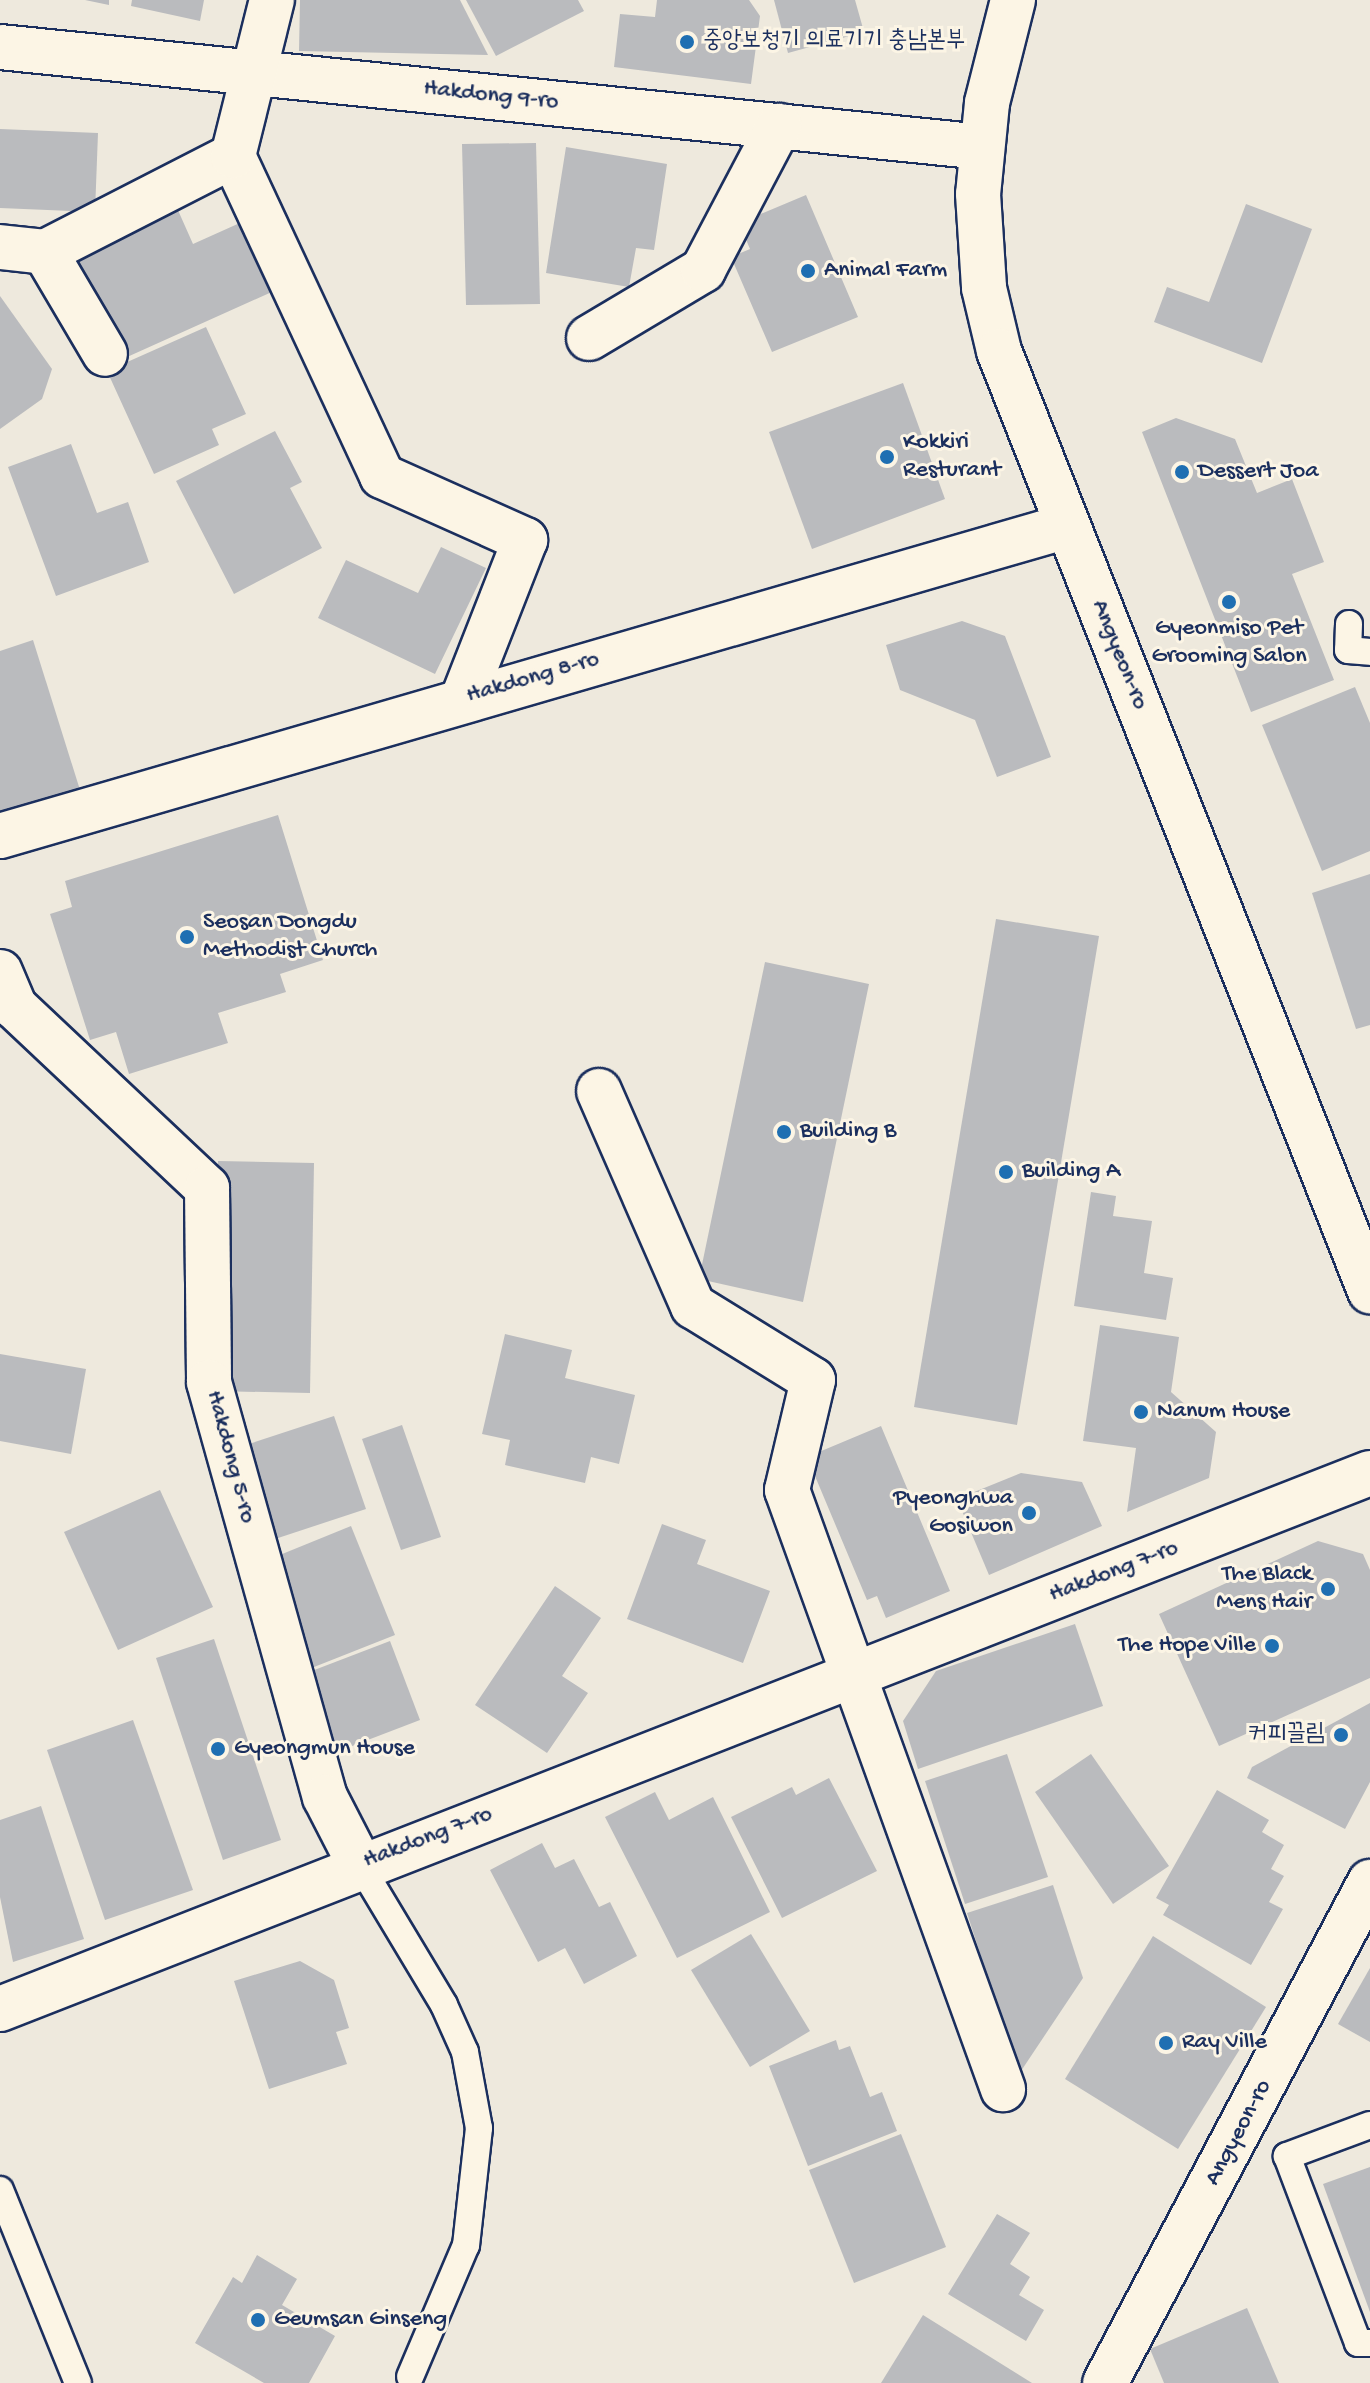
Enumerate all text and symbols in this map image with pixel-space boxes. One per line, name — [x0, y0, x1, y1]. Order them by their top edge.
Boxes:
place label: 중앙보청기 의료기기 충남본부 — [703, 28, 965, 56]
marker: 중앙보청기 의료기기 충남본부 — [678, 33, 696, 51]
street label: Hakdong 9-ro — [422, 75, 560, 117]
place label: Animal Farm — [824, 257, 947, 285]
marker: Animal Farm — [799, 262, 817, 280]
place label: Kokkiri Resturant — [903, 429, 1001, 485]
marker: Kokkiri Resturant — [878, 448, 896, 466]
place label: Dessert Joa — [1198, 458, 1319, 486]
marker: Dessert Joa — [1173, 463, 1191, 481]
marker: Gyeonmiso Pet Grooming Salon — [1220, 593, 1238, 611]
street label: Angyeon-ro — [1084, 596, 1154, 714]
place label: Gyeonmiso Pet Grooming Salon — [1151, 615, 1307, 671]
street label: Hakdong 8-ro — [463, 645, 603, 711]
place label: Seosan Dongdu Methodist Church — [203, 909, 377, 965]
marker: Seosan Dongdu Methodist Church — [178, 928, 196, 946]
place label: Building B — [800, 1118, 896, 1146]
marker: Building B — [775, 1123, 793, 1141]
place label: Building A — [1022, 1158, 1120, 1186]
marker: Building A — [997, 1163, 1015, 1181]
street label: Hakdong 5-ro — [198, 1388, 262, 1526]
place label: Nanum House — [1157, 1398, 1290, 1426]
marker: Nanum House — [1132, 1403, 1150, 1421]
place label: Pyeonghwa Gosiwon — [893, 1485, 1013, 1541]
marker: Pyeonghwa Gosiwon — [1020, 1504, 1038, 1522]
street label: Hakdong 7-ro — [1045, 1534, 1183, 1610]
place label: The Black Mens Hair — [1216, 1561, 1312, 1617]
marker: The Black Mens Hair — [1319, 1580, 1337, 1598]
place label: The Hope Ville — [1118, 1632, 1256, 1660]
marker: The Hope Ville — [1263, 1637, 1281, 1655]
place label: 커피끌림 — [1248, 1721, 1325, 1749]
marker: 커피끌림 — [1332, 1726, 1350, 1744]
place label: Gyeongmun House — [234, 1735, 415, 1763]
marker: Gyeongmun House — [209, 1740, 227, 1758]
street label: Hakdong 7-ro — [359, 1800, 497, 1876]
place label: Ray Ville — [1182, 2029, 1267, 2057]
marker: Ray Ville — [1157, 2034, 1175, 2052]
street label: Angyeon-ro — [1199, 2075, 1279, 2191]
place label: Geumsan Ginseng — [274, 2306, 447, 2334]
marker: Geumsan Ginseng — [249, 2311, 267, 2329]

